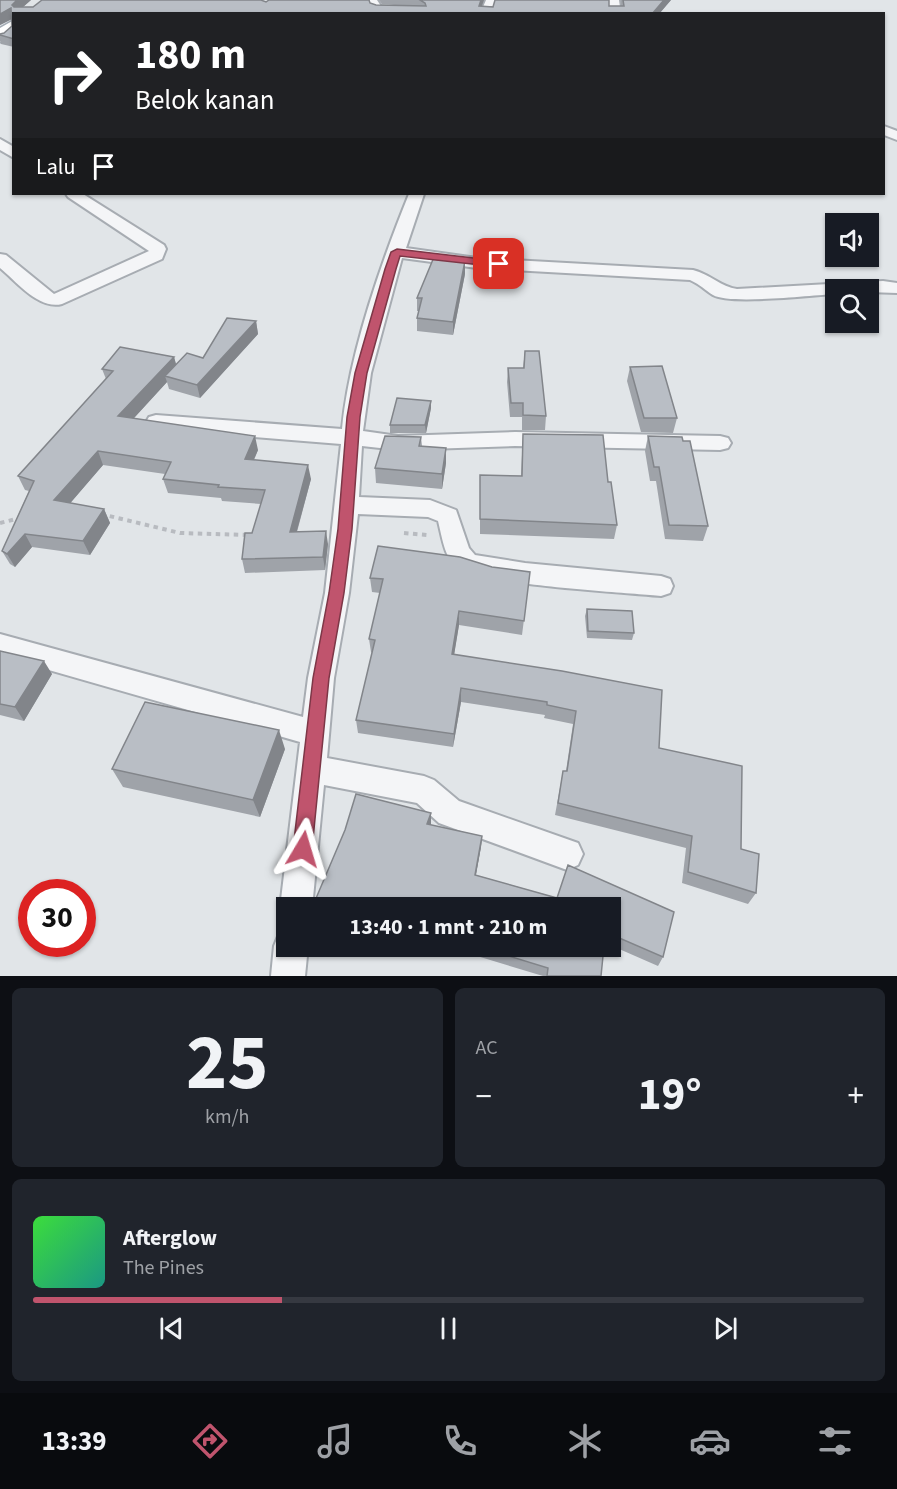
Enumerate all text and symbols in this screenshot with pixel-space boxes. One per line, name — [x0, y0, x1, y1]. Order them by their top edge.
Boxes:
text: 180 m — [135, 25, 246, 85]
icon: right — [36, 36, 114, 114]
text: Belok kanan — [135, 81, 274, 120]
icon: arrive — [87, 150, 120, 183]
text: Lalu — [36, 151, 75, 183]
map controls — [825, 213, 879, 333]
button: sound — [825, 213, 879, 267]
pin — [473, 238, 524, 289]
icon: arrive — [482, 247, 515, 280]
button: search — [825, 279, 879, 333]
position arrow — [271, 817, 335, 881]
speed limit sign: 30 — [18, 879, 96, 957]
text: 13:40 · 1 mnt · 210 m — [350, 911, 547, 943]
text: 25 — [186, 1008, 268, 1119]
text: AC — [476, 1034, 498, 1062]
text: 19° — [638, 1063, 702, 1127]
text: − — [476, 1073, 492, 1120]
text: + — [848, 1073, 864, 1120]
text: km/h — [205, 1103, 249, 1131]
text: Afterglow — [123, 1222, 217, 1254]
text: The Pines — [123, 1254, 204, 1282]
icon: previous — [155, 1312, 188, 1345]
icon: pause — [432, 1312, 465, 1345]
icon: next — [709, 1312, 742, 1345]
icon: directions — [189, 1420, 231, 1462]
icon: music — [314, 1420, 356, 1462]
icon: phone — [439, 1420, 481, 1462]
icon: climate — [564, 1420, 606, 1462]
icon: car — [689, 1420, 731, 1462]
icon: filters — [814, 1420, 856, 1462]
text: 13:39 — [41, 1422, 107, 1461]

